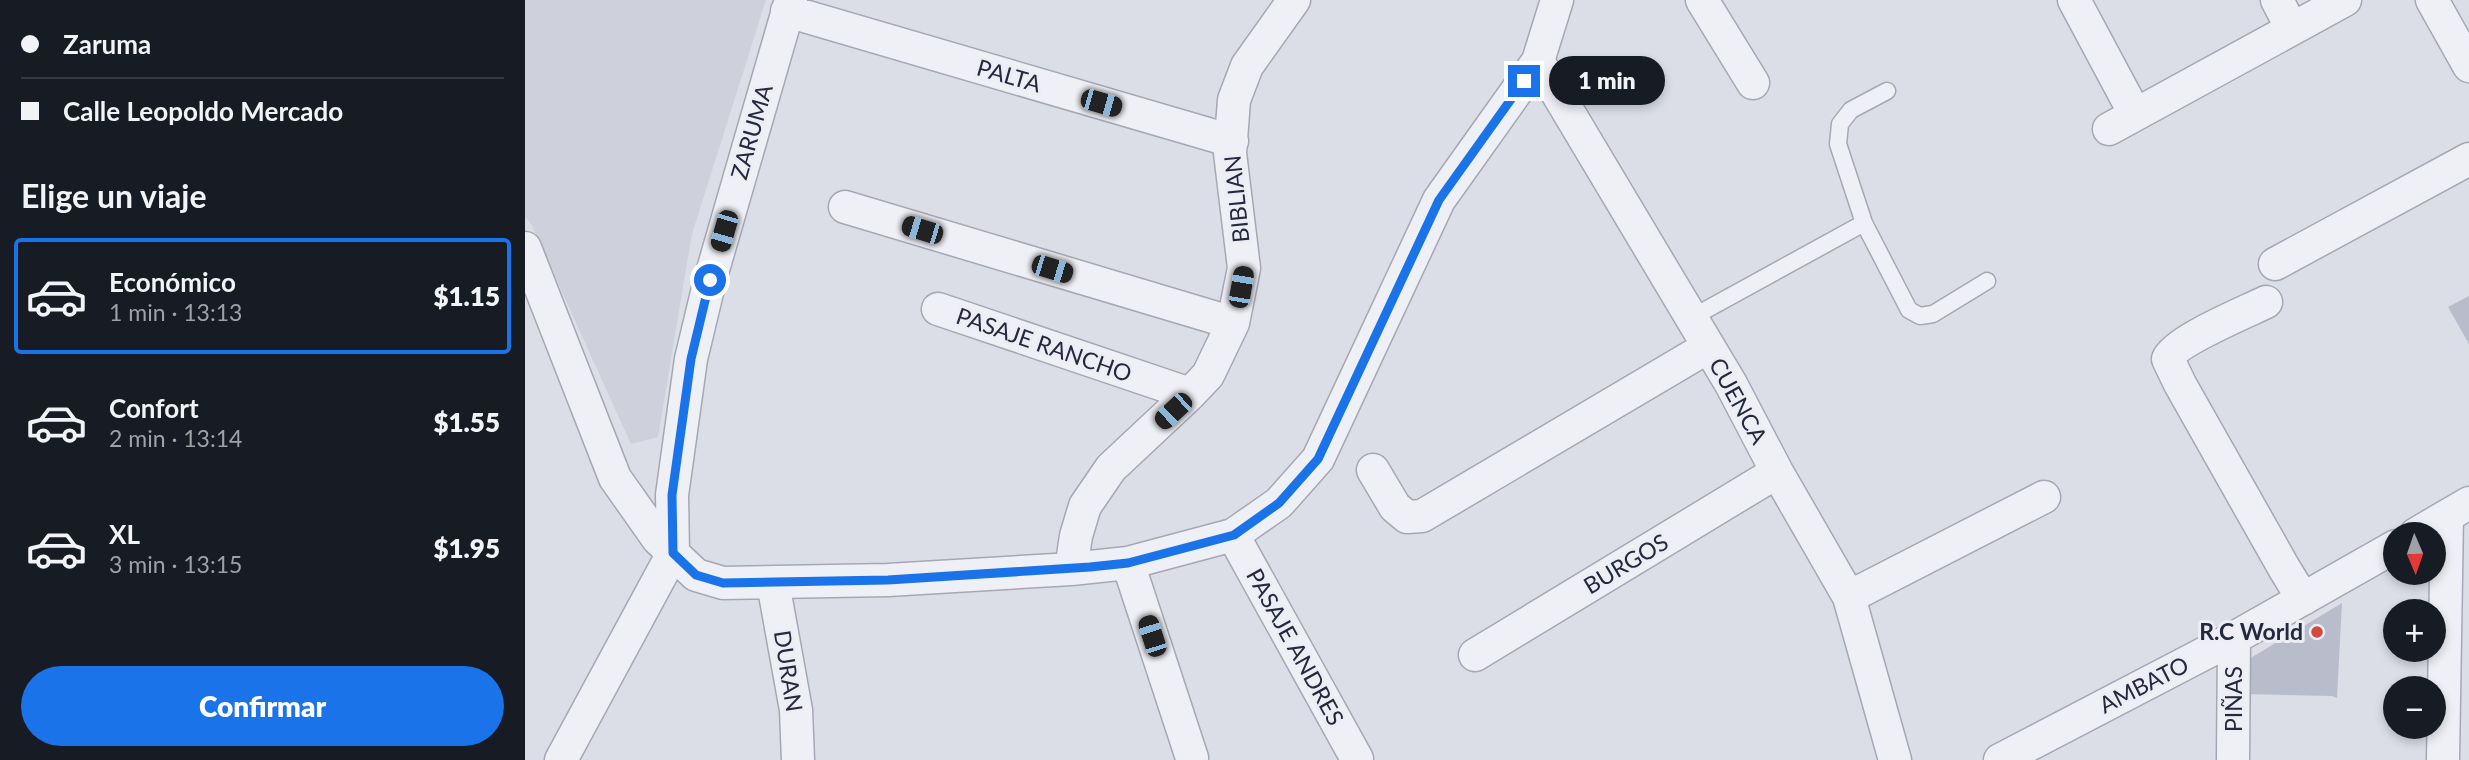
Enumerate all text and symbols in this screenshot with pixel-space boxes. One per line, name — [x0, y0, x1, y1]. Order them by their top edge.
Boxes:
text: Zaruma — [63, 28, 151, 60]
street label: PALTA — [974, 53, 1045, 98]
callout: 1 min — [1549, 56, 1664, 106]
route end — [1508, 65, 1540, 97]
text: 1 min — [1578, 66, 1636, 94]
street label: ZARUMA — [724, 81, 778, 182]
car — [1078, 87, 1125, 119]
text: Calle Leopoldo Mercado — [63, 95, 343, 127]
street label: BIBLIAN — [1218, 154, 1255, 244]
text: Elige un viaje — [21, 176, 206, 215]
car — [709, 208, 740, 254]
car — [899, 214, 946, 246]
car — [1029, 253, 1076, 285]
route start — [694, 264, 726, 296]
car — [1228, 264, 1255, 310]
icon: car — [25, 265, 88, 328]
text: Económico — [109, 266, 236, 298]
text: $1.15 — [433, 280, 500, 312]
text: 1 min · 13:13 — [109, 298, 242, 326]
street label: PASAJE RANCHO — [953, 301, 1136, 387]
street label: CUENCA — [1704, 353, 1774, 449]
car — [1151, 389, 1196, 433]
icon: car — [25, 391, 88, 454]
text: Confort — [109, 392, 199, 424]
text: $1.55 — [433, 406, 500, 438]
text: 2 min · 13:14 — [109, 424, 242, 452]
icon: car — [25, 517, 88, 580]
text: XL — [109, 518, 140, 550]
north arrow — [2383, 522, 2447, 584]
map controls — [2383, 522, 2446, 739]
street label: BURGOS — [1578, 527, 1673, 599]
text: $1.95 — [433, 532, 500, 564]
text: 3 min · 13:15 — [109, 550, 242, 578]
street label: PASAJE ANDRES — [1241, 563, 1351, 730]
button: + — [2383, 599, 2446, 662]
car — [1136, 613, 1169, 659]
place label: R.C World — [2199, 617, 2303, 645]
marker: R.C World — [2309, 624, 2325, 640]
street label: DURAN — [769, 628, 809, 714]
street label: AMBATO — [2094, 650, 2193, 719]
button: Confirmar — [21, 666, 504, 746]
street label: PIÑAS — [2219, 666, 2247, 732]
button: − — [2383, 676, 2446, 739]

